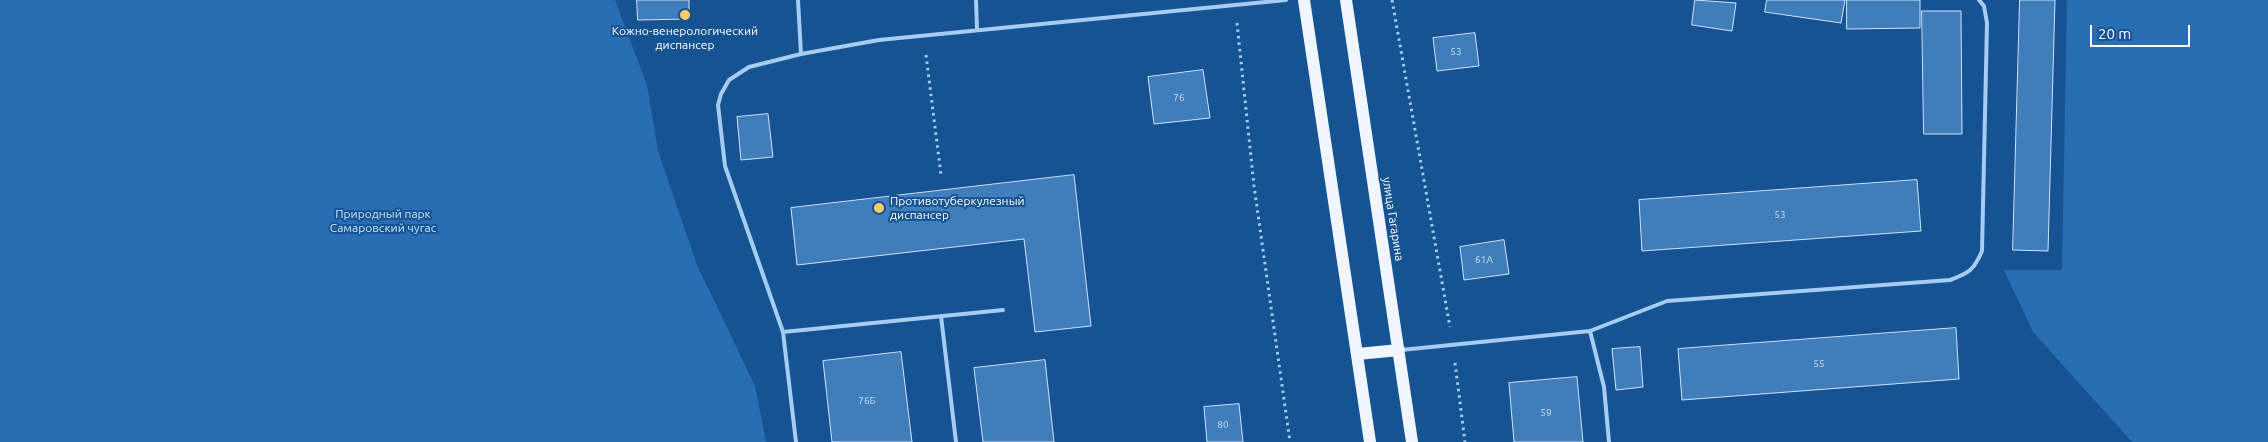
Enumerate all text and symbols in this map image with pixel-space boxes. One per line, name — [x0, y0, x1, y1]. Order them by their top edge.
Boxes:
marker: Кожно-венерологический диспансер — [678, 8, 692, 22]
scale bar — [2093, 15, 2193, 47]
place label: Кожно-венерологический диспансер — [612, 24, 758, 52]
text: 20 m — [2098, 25, 2131, 42]
house number: 53 — [1450, 46, 1462, 58]
house number: 76 — [1173, 92, 1185, 104]
street label: улица Гагарина — [1379, 176, 1407, 262]
place label: Противотуберкулезный диспансер — [890, 194, 1025, 222]
marker: Противотуберкулезный диспансер — [872, 201, 886, 215]
park label: Природный парк Самаровский чугас — [330, 207, 436, 235]
house number: 53 — [1774, 209, 1786, 221]
house number: 61А — [1475, 254, 1493, 266]
house number: 55 — [1813, 358, 1825, 370]
house number: 76Б — [858, 395, 876, 407]
house number: 59 — [1540, 407, 1552, 419]
house number: 80 — [1217, 419, 1229, 431]

